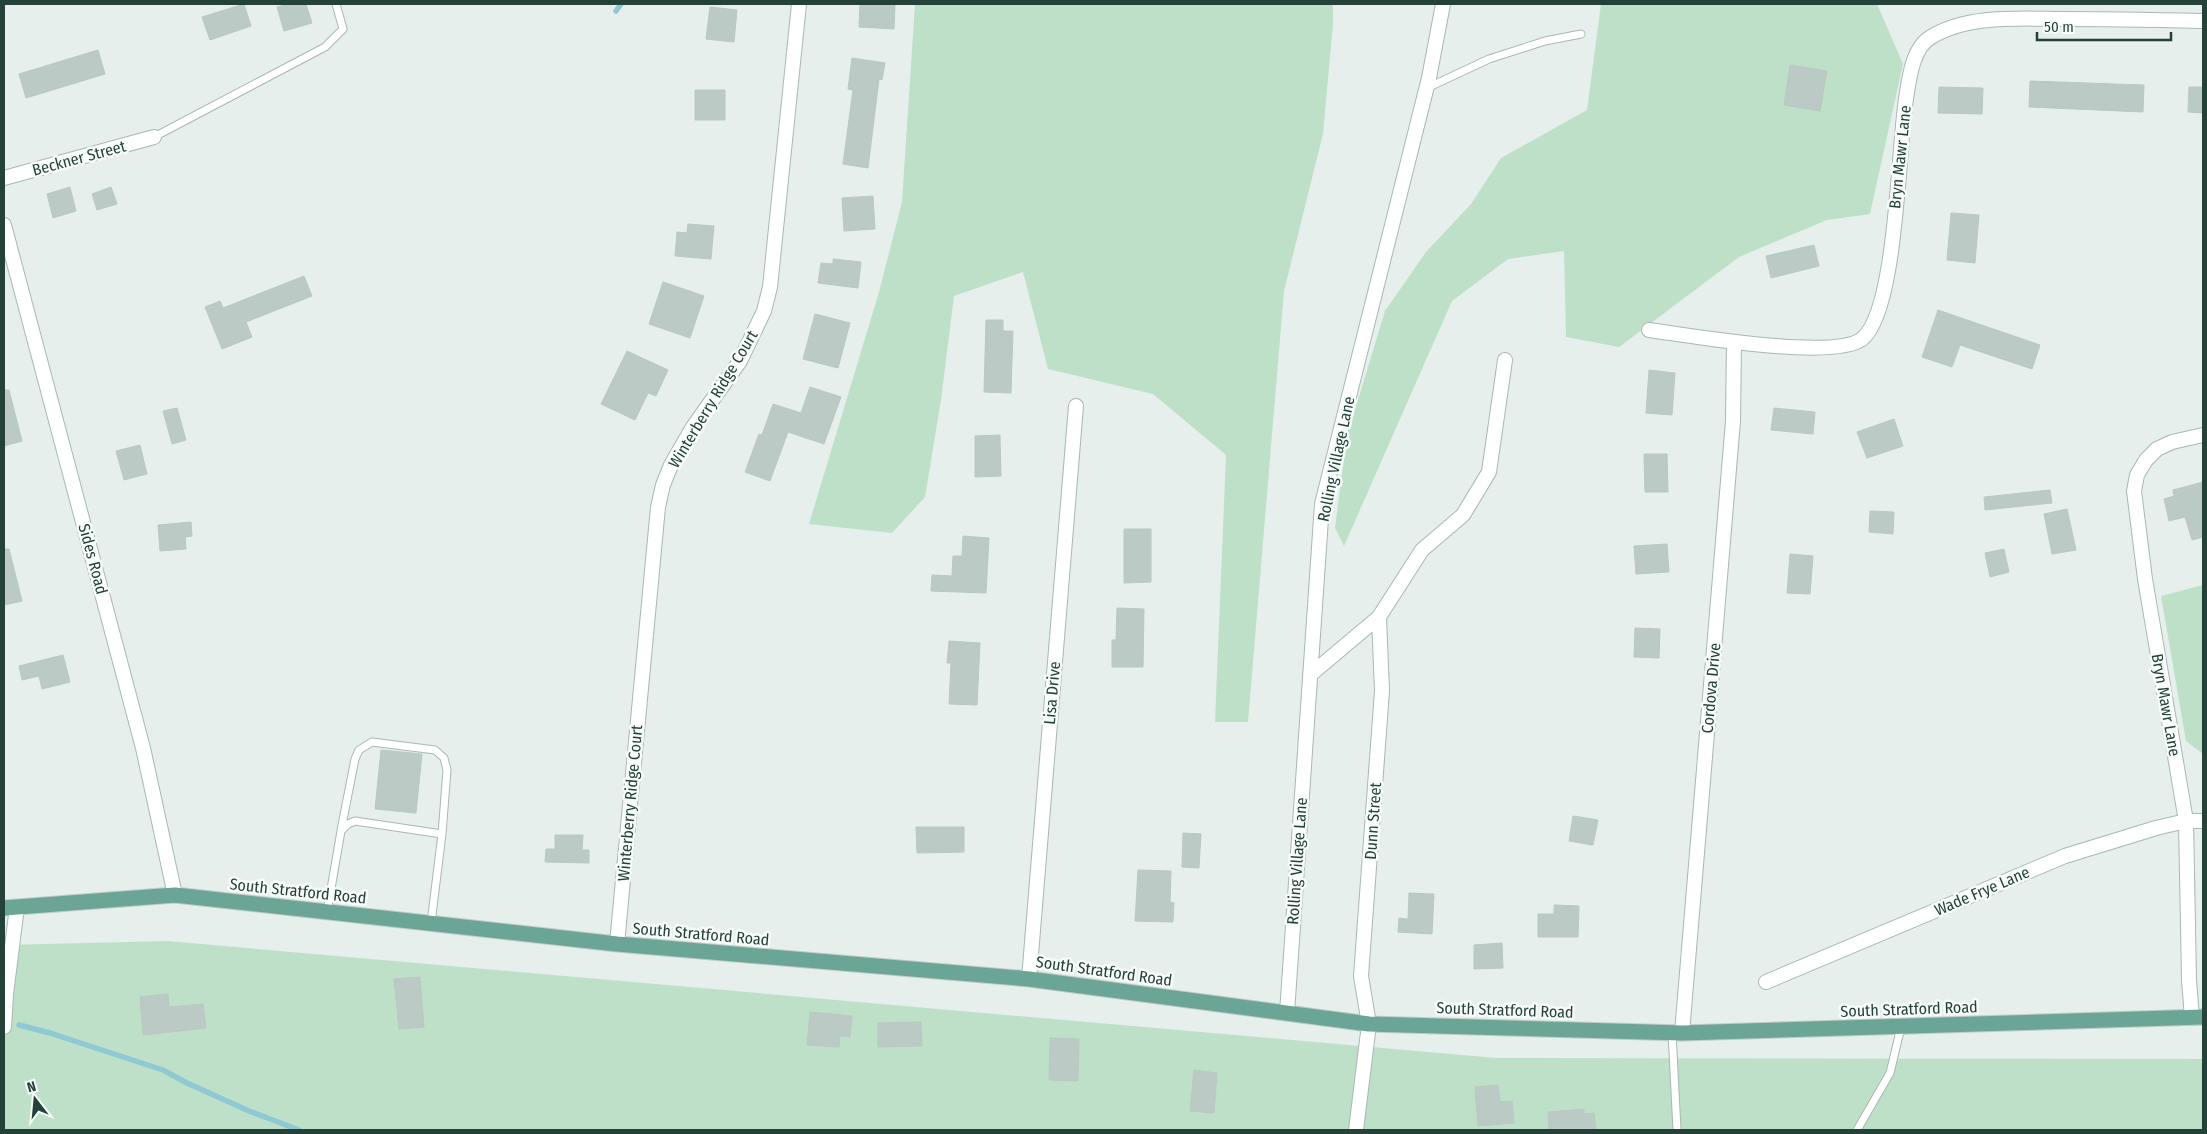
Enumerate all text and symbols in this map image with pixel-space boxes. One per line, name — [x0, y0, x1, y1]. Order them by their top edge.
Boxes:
scale bar — [2037, 10, 2171, 42]
text: 50 m — [2044, 18, 2074, 36]
street label: Bryn Mawr Lane — [1885, 104, 1915, 210]
street label: Beckner Street — [30, 136, 129, 180]
street label: Winterberry Ridge Court — [664, 326, 762, 471]
street label: Rolling Village Lane — [1313, 395, 1359, 523]
street label: Sides Road — [74, 522, 112, 596]
street label: Cordova Drive — [1698, 642, 1724, 734]
street label: Bryn Mawr Lane — [2148, 652, 2184, 758]
street label: Lisa Drive — [1040, 661, 1064, 725]
street label: Winterberry Ridge Court — [614, 723, 646, 882]
street label: Dunn Street — [1361, 781, 1385, 860]
street label: Rolling Village Lane — [1283, 797, 1311, 925]
street label: Wade Frye Lane — [1932, 862, 2033, 920]
street label: South Stratford Road — [229, 874, 367, 908]
street label: South Stratford Road — [632, 919, 770, 949]
street label: South Stratford Road — [1035, 952, 1173, 990]
street label: South Stratford Road — [1840, 997, 1978, 1021]
street label: South Stratford Road — [1436, 998, 1574, 1022]
north arrow — [10, 1074, 60, 1124]
text: N — [25, 1078, 38, 1096]

